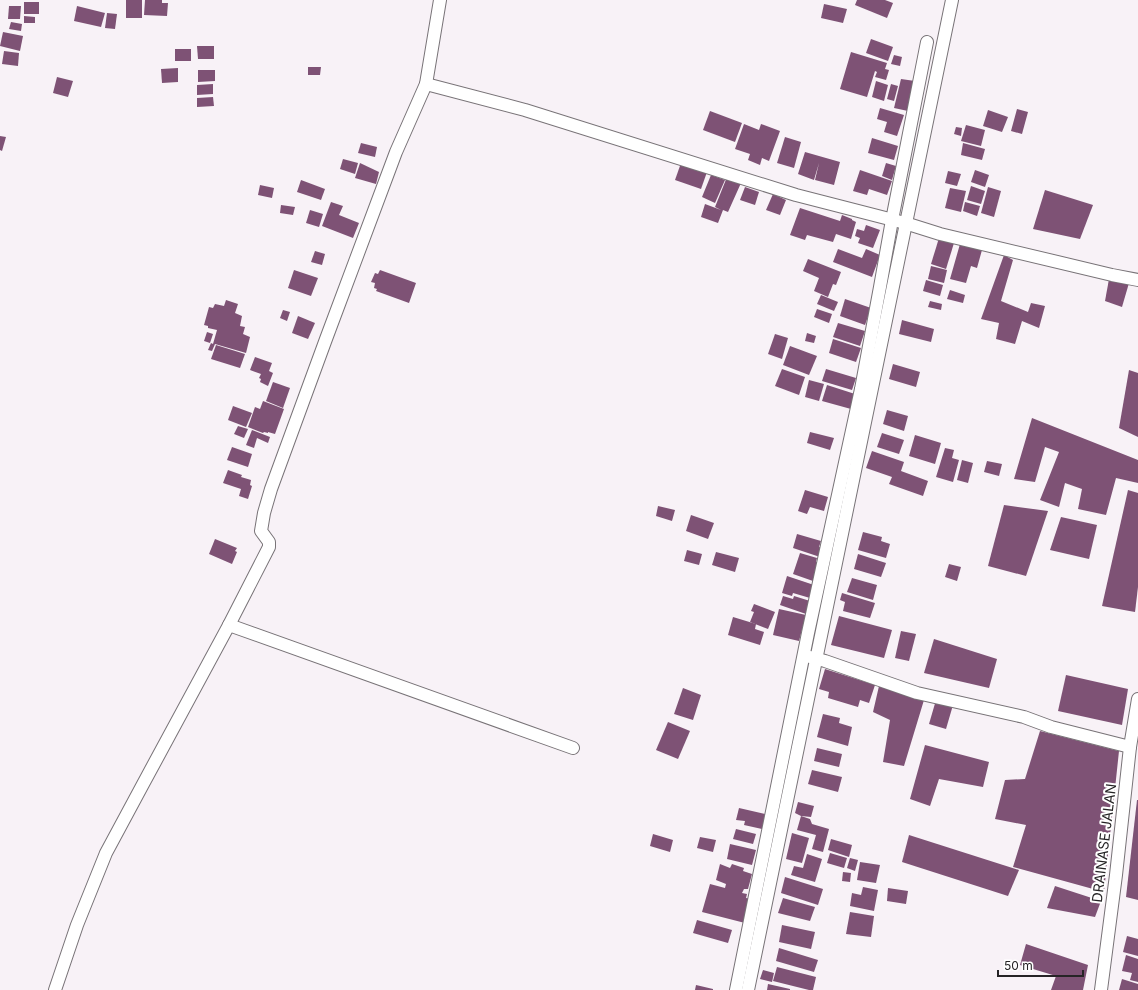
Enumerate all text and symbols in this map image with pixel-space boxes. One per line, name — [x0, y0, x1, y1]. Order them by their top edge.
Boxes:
street label: DRAINASE JALAN — [1088, 783, 1119, 903]
scale bar — [998, 952, 1083, 978]
text: 50 m — [1004, 958, 1033, 973]

